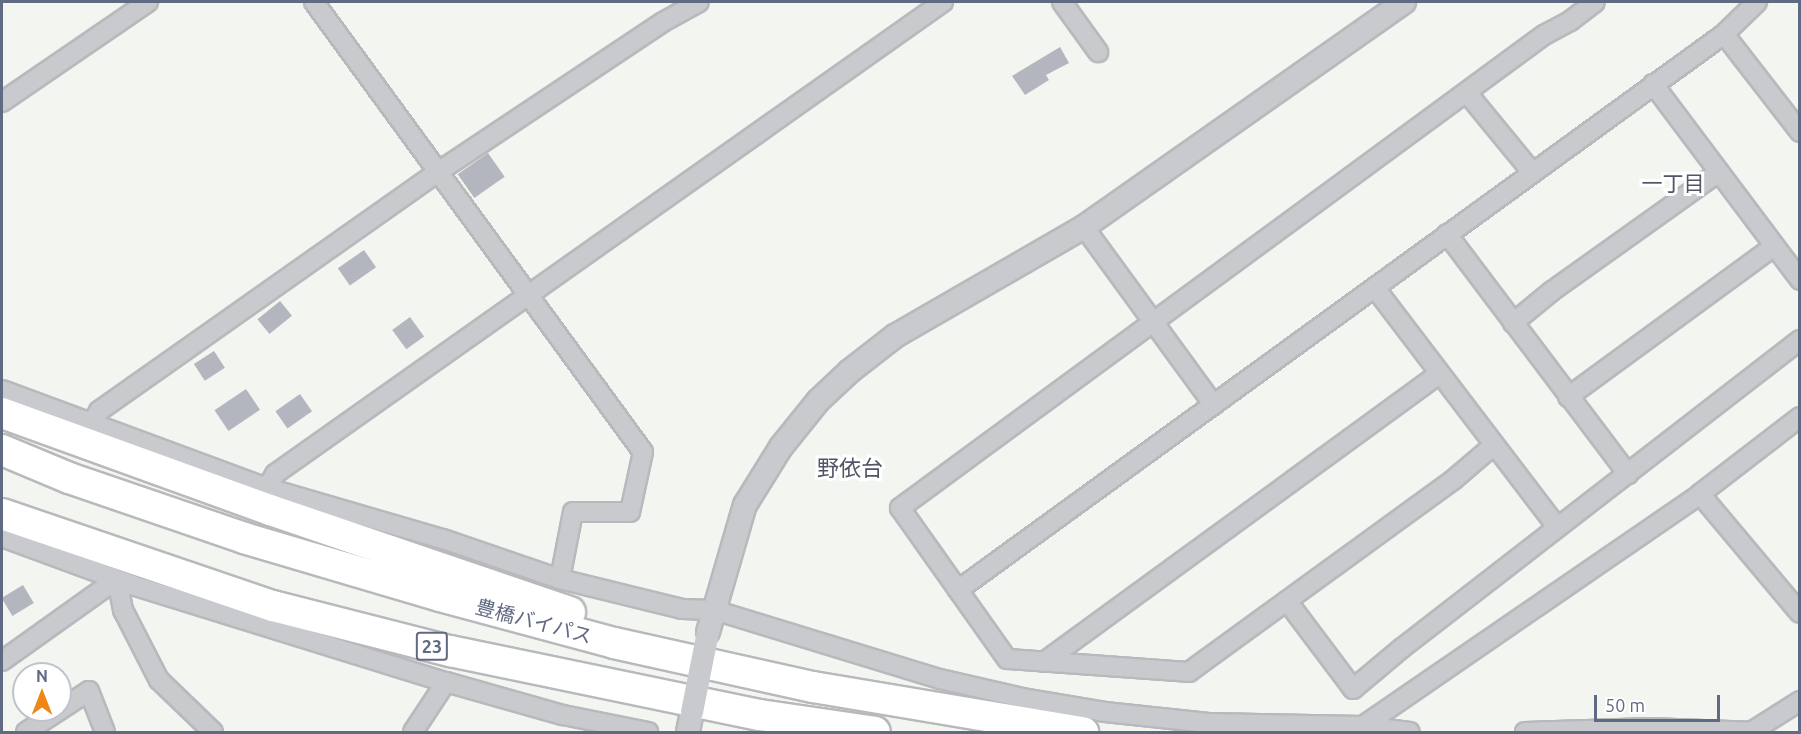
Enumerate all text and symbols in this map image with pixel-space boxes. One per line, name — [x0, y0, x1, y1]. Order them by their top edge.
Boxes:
district label: 一丁目 — [1642, 170, 1704, 196]
district label: 野依台 — [817, 455, 883, 481]
street label: 豊橋バイパス — [473, 594, 595, 648]
road number: 23 — [416, 631, 448, 661]
north arrow — [12, 662, 72, 722]
text: N — [36, 667, 48, 685]
scale bar — [1597, 683, 1723, 721]
text: 50 m — [1605, 695, 1645, 715]

